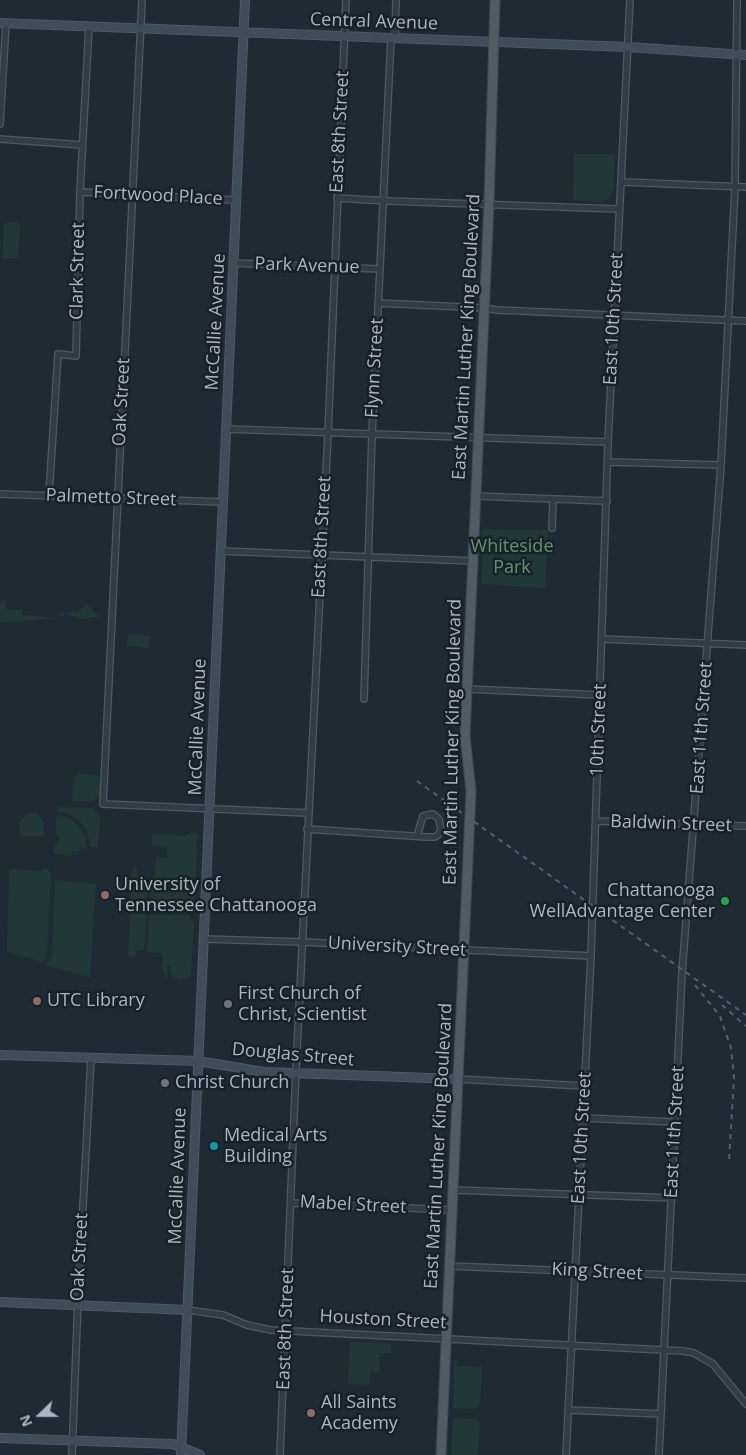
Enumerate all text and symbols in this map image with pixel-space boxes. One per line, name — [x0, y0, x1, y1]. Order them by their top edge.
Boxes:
street label: Central Avenue — [310, 9, 438, 35]
street label: East 8th Street — [326, 70, 354, 194]
street label: Fortwood Place — [93, 182, 223, 210]
street label: East Martin Luther King Boulevard — [449, 193, 485, 481]
street label: Clark Street — [66, 222, 90, 320]
street label: East 10th Street — [600, 252, 628, 386]
street label: McCallie Avenue — [202, 253, 230, 391]
street label: Park Avenue — [254, 253, 360, 279]
street label: Flynn Street — [362, 318, 388, 418]
street label: Oak Street — [109, 357, 135, 447]
street label: East 8th Street — [308, 475, 336, 599]
street label: Palmetto Street — [45, 485, 177, 511]
park label: Whiteside Park — [471, 536, 553, 578]
street label: East Martin Luther King Boulevard — [440, 599, 466, 885]
street label: McCallie Avenue — [185, 658, 211, 796]
street label: East 11th Street — [687, 661, 717, 795]
street label: 10th Street — [587, 683, 611, 777]
street label: Baldwin Street — [610, 811, 732, 837]
place label: University of Tennessee Chattanooga — [115, 874, 317, 916]
place label: Chattanooga WellAdvantage Center — [529, 880, 715, 922]
marker: University of Tennessee Chattanooga — [99, 889, 111, 901]
marker: Chattanooga WellAdvantage Center — [719, 895, 731, 907]
street label: University Street — [327, 933, 467, 961]
place label: First Church of Christ, Scientist — [238, 983, 367, 1026]
place label: UTC Library — [47, 990, 145, 1012]
marker: UTC Library — [31, 995, 43, 1007]
marker: First Church of Christ, Scientist — [222, 998, 234, 1010]
street label: East Martin Luther King Boulevard — [421, 1002, 457, 1290]
street label: Douglas Street — [231, 1039, 355, 1071]
street label: East 11th Street — [661, 1065, 689, 1199]
street label: East 10th Street — [568, 1071, 596, 1205]
place label: Christ Church — [175, 1072, 289, 1094]
marker: Christ Church — [159, 1077, 171, 1089]
street label: McCallie Avenue — [165, 1107, 191, 1245]
place label: Medical Arts Building — [224, 1125, 327, 1168]
marker: Medical Arts Building — [208, 1140, 220, 1152]
street label: Mabel Street — [299, 1191, 407, 1219]
street label: Oak Street — [67, 1212, 93, 1302]
street label: King Street — [551, 1259, 643, 1285]
street label: East 8th Street — [273, 1267, 299, 1391]
street label: Houston Street — [319, 1306, 447, 1334]
north arrow — [15, 1390, 65, 1440]
place label: All Saints Academy — [321, 1392, 398, 1435]
marker: All Saints Academy — [305, 1407, 317, 1419]
text: N — [15, 1412, 37, 1430]

